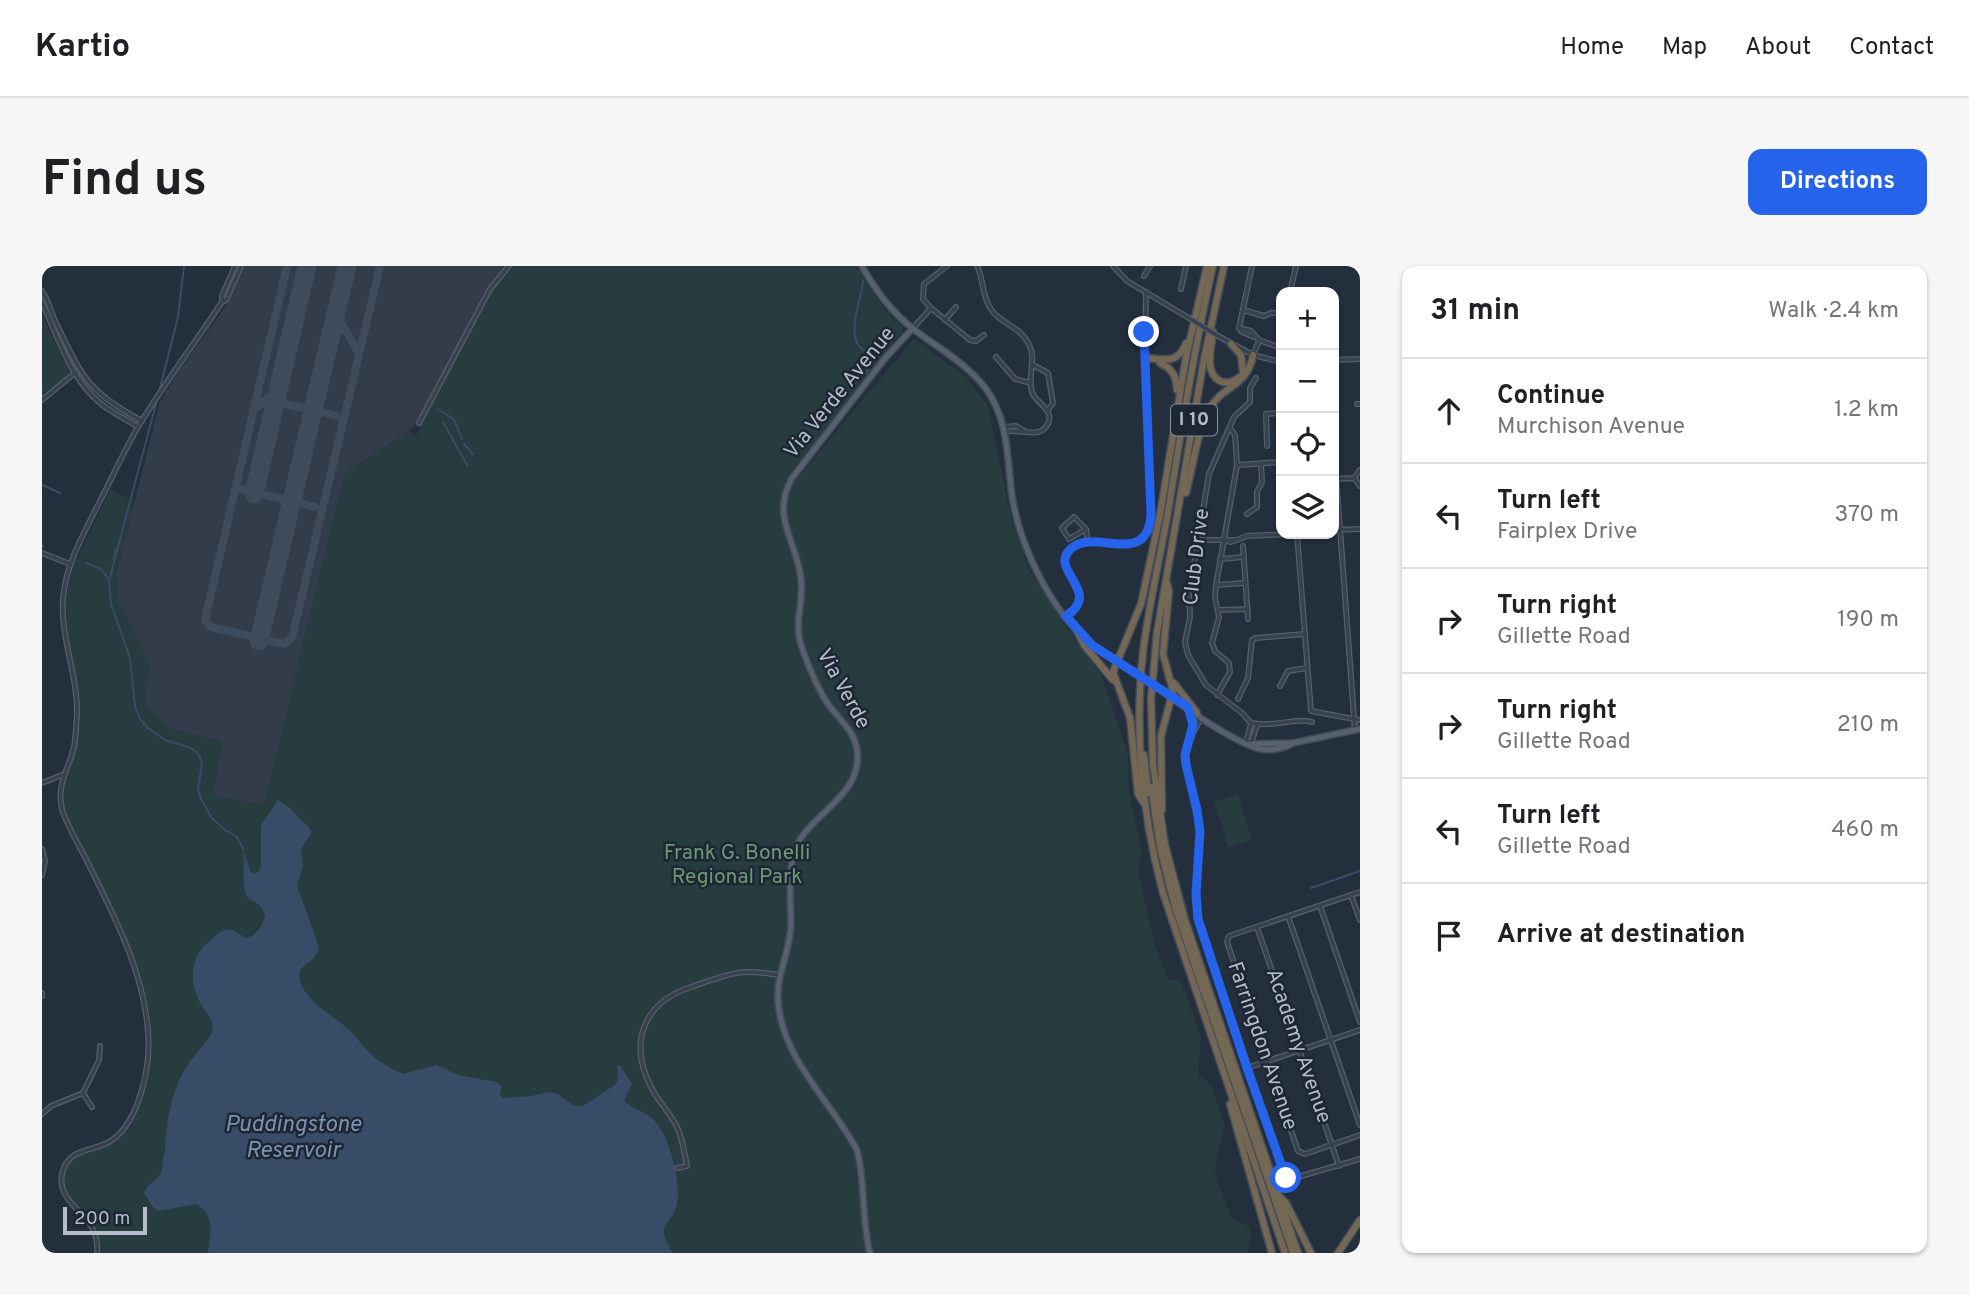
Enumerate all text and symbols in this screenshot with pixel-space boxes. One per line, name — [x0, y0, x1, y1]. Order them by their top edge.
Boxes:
text: Kartio — [35, 27, 130, 69]
text: Home — [1560, 33, 1624, 63]
text: Map — [1662, 33, 1707, 63]
text: About — [1745, 33, 1811, 63]
text: Contact — [1849, 33, 1934, 63]
button: Directions — [1748, 149, 1927, 215]
text: Find us — [42, 151, 207, 213]
map controls — [1276, 287, 1339, 539]
button: + — [1276, 287, 1339, 350]
text: 31 min — [1430, 293, 1520, 330]
text: Walk · 2.4 km — [1768, 297, 1899, 326]
route end — [1128, 316, 1159, 347]
street label: Via Verde Avenue — [778, 321, 902, 465]
button: − — [1276, 350, 1339, 413]
text: Continue — [1497, 380, 1605, 413]
icon: ahead — [1430, 392, 1468, 430]
text: 1.2 km — [1834, 396, 1899, 425]
road number: I 10 — [1171, 404, 1217, 436]
button: locate — [1276, 413, 1339, 476]
text: Murchison Avenue — [1497, 413, 1685, 442]
button: layers — [1276, 476, 1339, 539]
text: Turn left — [1497, 485, 1601, 518]
icon: left — [1430, 497, 1468, 535]
text: 370 m — [1834, 501, 1899, 530]
street label: Club Drive — [1178, 507, 1216, 607]
text: Fairplex Drive — [1497, 518, 1637, 547]
text: Turn right — [1497, 590, 1617, 623]
icon: right — [1430, 602, 1468, 640]
text: 190 m — [1837, 606, 1899, 635]
text: Gillette Road — [1497, 623, 1631, 652]
street label: Via Verde — [810, 644, 876, 734]
text: Turn right — [1497, 695, 1617, 728]
icon: right — [1430, 707, 1468, 745]
text: 210 m — [1837, 711, 1899, 740]
text: Gillette Road — [1497, 728, 1631, 757]
text: Turn left — [1497, 800, 1601, 833]
icon: left — [1430, 812, 1468, 850]
text: 460 m — [1831, 816, 1899, 845]
text: Gillette Road — [1497, 833, 1631, 862]
park label: Frank G. Bonelli Regional Park — [664, 840, 810, 891]
icon: arrive — [1430, 917, 1468, 955]
text: Arrive at destination — [1497, 919, 1745, 952]
street label: Farringdon Avenue — [1221, 958, 1303, 1134]
street label: Academy Avenue — [1259, 965, 1337, 1127]
water label: Puddingstone Reservoir — [225, 1111, 362, 1166]
route start — [1270, 1162, 1301, 1193]
scale bar — [63, 1204, 147, 1236]
text: 200 m — [74, 1207, 130, 1231]

